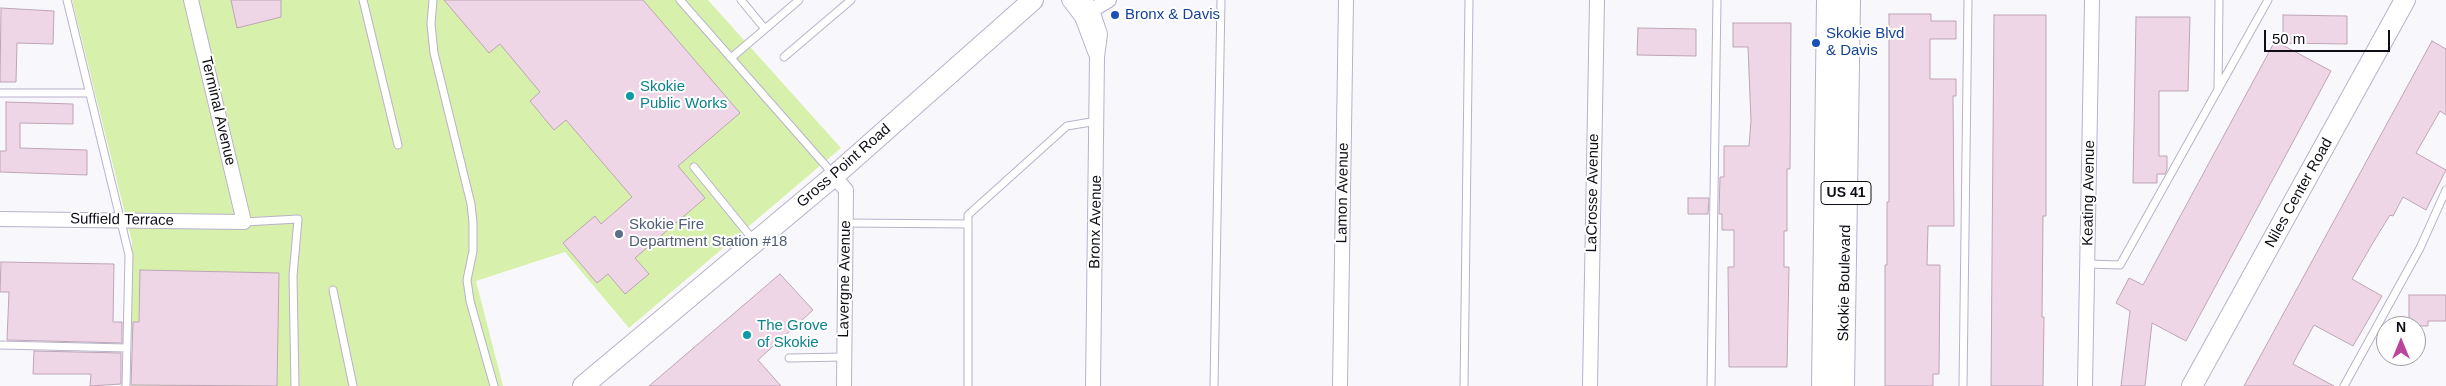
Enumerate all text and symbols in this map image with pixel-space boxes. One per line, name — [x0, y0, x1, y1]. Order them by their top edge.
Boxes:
place label: Bronx & Davis — [1125, 6, 1220, 24]
marker: Bronx & Davis — [1109, 9, 1121, 21]
scale bar — [2266, 20, 2392, 52]
place label: Skokie Blvd & Davis — [1826, 25, 1904, 60]
text: 50 m — [2272, 30, 2305, 47]
marker: Skokie Blvd & Davis — [1810, 37, 1822, 49]
street label: Terminal Avenue — [197, 55, 239, 167]
place label: Skokie Public Works — [640, 78, 727, 113]
marker: Skokie Public Works — [624, 90, 636, 102]
street label: Gross Point Road — [793, 120, 895, 212]
street label: LaCrosse Avenue — [1583, 133, 1603, 253]
street label: Niles Center Road — [2261, 135, 2337, 251]
street label: Keating Avenue — [2079, 140, 2099, 246]
street label: Lamon Avenue — [1333, 143, 1353, 243]
street label: Bronx Avenue — [1086, 175, 1106, 269]
road number: US 41 — [1821, 182, 1871, 204]
street label: Suffield Terrace — [70, 210, 174, 230]
place label: Skokie Fire Department Station #18 — [629, 216, 787, 251]
street label: Lavergne Avenue — [835, 220, 855, 338]
street label: Skokie Boulevard — [1835, 224, 1855, 342]
marker: Skokie Fire Department Station #18 — [613, 228, 625, 240]
north arrow — [2376, 316, 2426, 366]
place label: The Grove of Skokie — [757, 317, 828, 352]
text: N — [2396, 319, 2406, 335]
marker: The Grove of Skokie — [741, 329, 753, 341]

